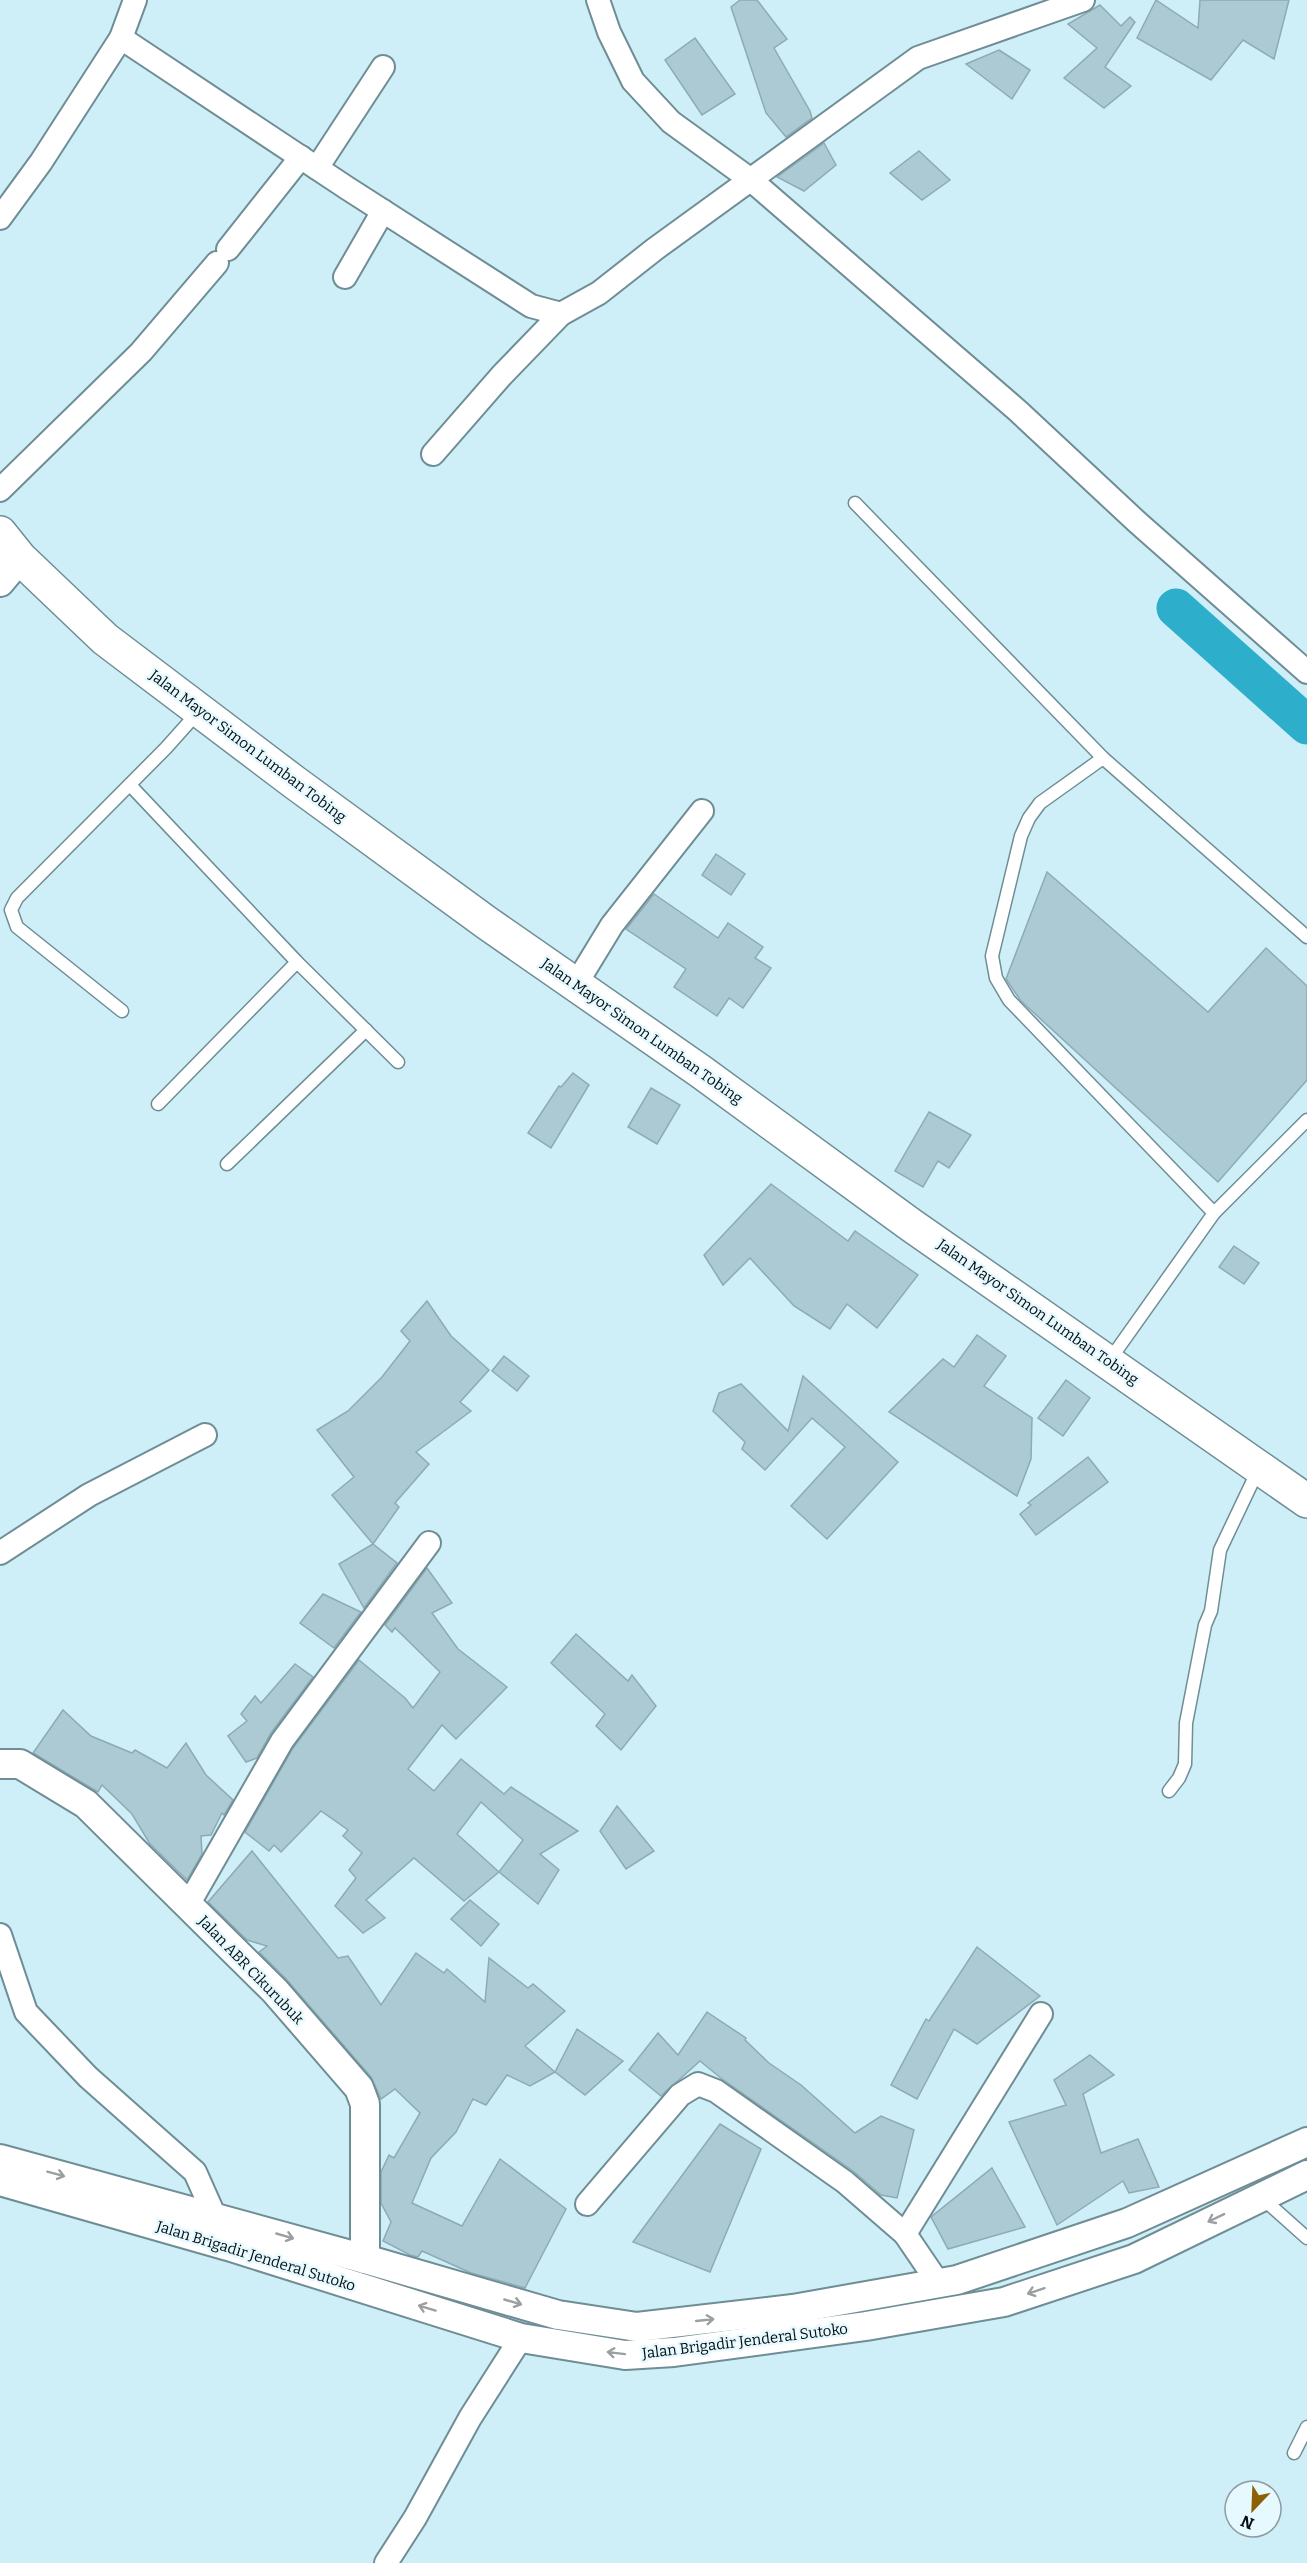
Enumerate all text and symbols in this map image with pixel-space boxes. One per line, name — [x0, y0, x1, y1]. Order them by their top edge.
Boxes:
street label: Jalan Mayor Simon Lumban Tobing — [145, 666, 350, 826]
street label: Jalan Mayor Simon Lumban Tobing — [537, 954, 746, 1108]
street label: Jalan Mayor Simon Lumban Tobing — [933, 1235, 1142, 1389]
street label: Jalan ABR Cikurubuk — [194, 1911, 308, 2028]
one-way arrow — [47, 2169, 66, 2180]
one-way arrow — [1208, 2212, 1225, 2224]
street label: Jalan Brigadir Jenderal Sutoko — [153, 2217, 358, 2295]
one-way arrow — [275, 2231, 294, 2243]
one-way arrow — [1027, 2287, 1046, 2298]
one-way arrow — [503, 2296, 522, 2308]
one-way arrow — [418, 2302, 437, 2313]
one-way arrow — [694, 2314, 714, 2325]
street label: Jalan Brigadir Jenderal Sutoko — [640, 2319, 849, 2363]
one-way arrow — [606, 2348, 626, 2359]
north arrow — [1223, 2479, 1283, 2539]
text: N — [1238, 2511, 1257, 2534]

